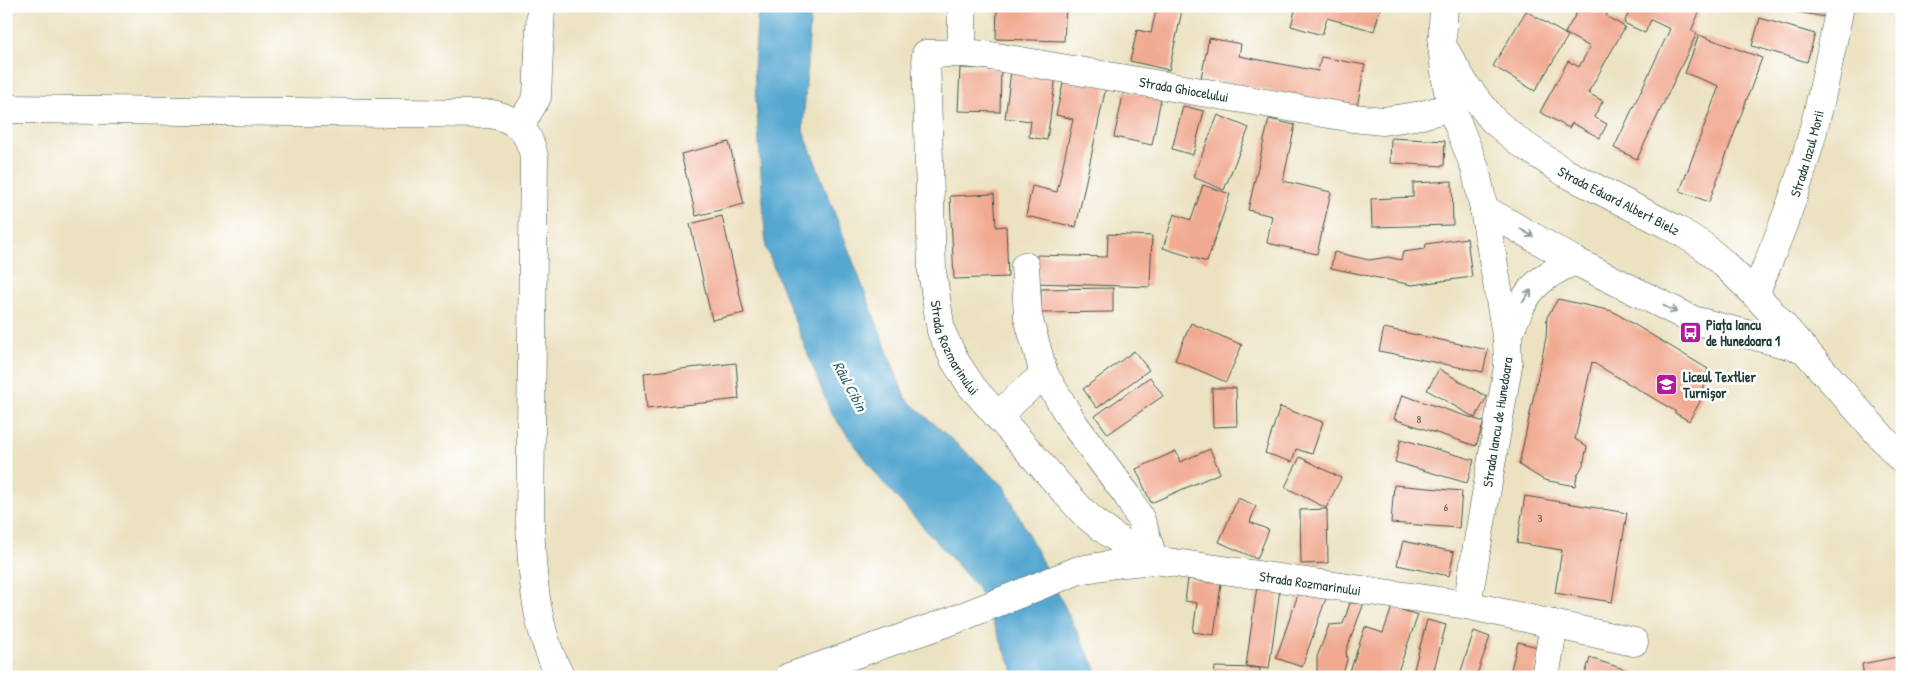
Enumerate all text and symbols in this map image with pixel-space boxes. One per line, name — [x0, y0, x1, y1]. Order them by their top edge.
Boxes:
street label: Strada Ghiocelului — [1138, 72, 1230, 106]
street label: Strada Iazul Morii — [1784, 108, 1827, 199]
street label: Strada Eduard Albert Bielz — [1555, 161, 1684, 239]
one-way arrow — [1519, 228, 1534, 238]
one-way arrow — [1522, 289, 1532, 303]
street label: Strada Rozmarinului — [927, 299, 984, 399]
one-way arrow — [1662, 305, 1677, 314]
place label: Piața Iancu de Hunedoara 1 — [1706, 315, 1780, 350]
bus stop icon: Piața Iancu de Hunedoara 1 — [1678, 320, 1702, 344]
street label: Strada Iancu de Hunedoara — [1477, 355, 1517, 488]
water label: Râul Cibin — [828, 357, 873, 416]
place label: Liceul Textlier Turnișor — [1682, 367, 1757, 402]
school or university icon: Liceul Textlier Turnișor — [1655, 372, 1679, 396]
house number: 8 — [1417, 412, 1422, 426]
house number: 6 — [1444, 500, 1449, 514]
house number: 3 — [1538, 511, 1543, 525]
street label: Strada Rozmarinului — [1258, 566, 1362, 599]

